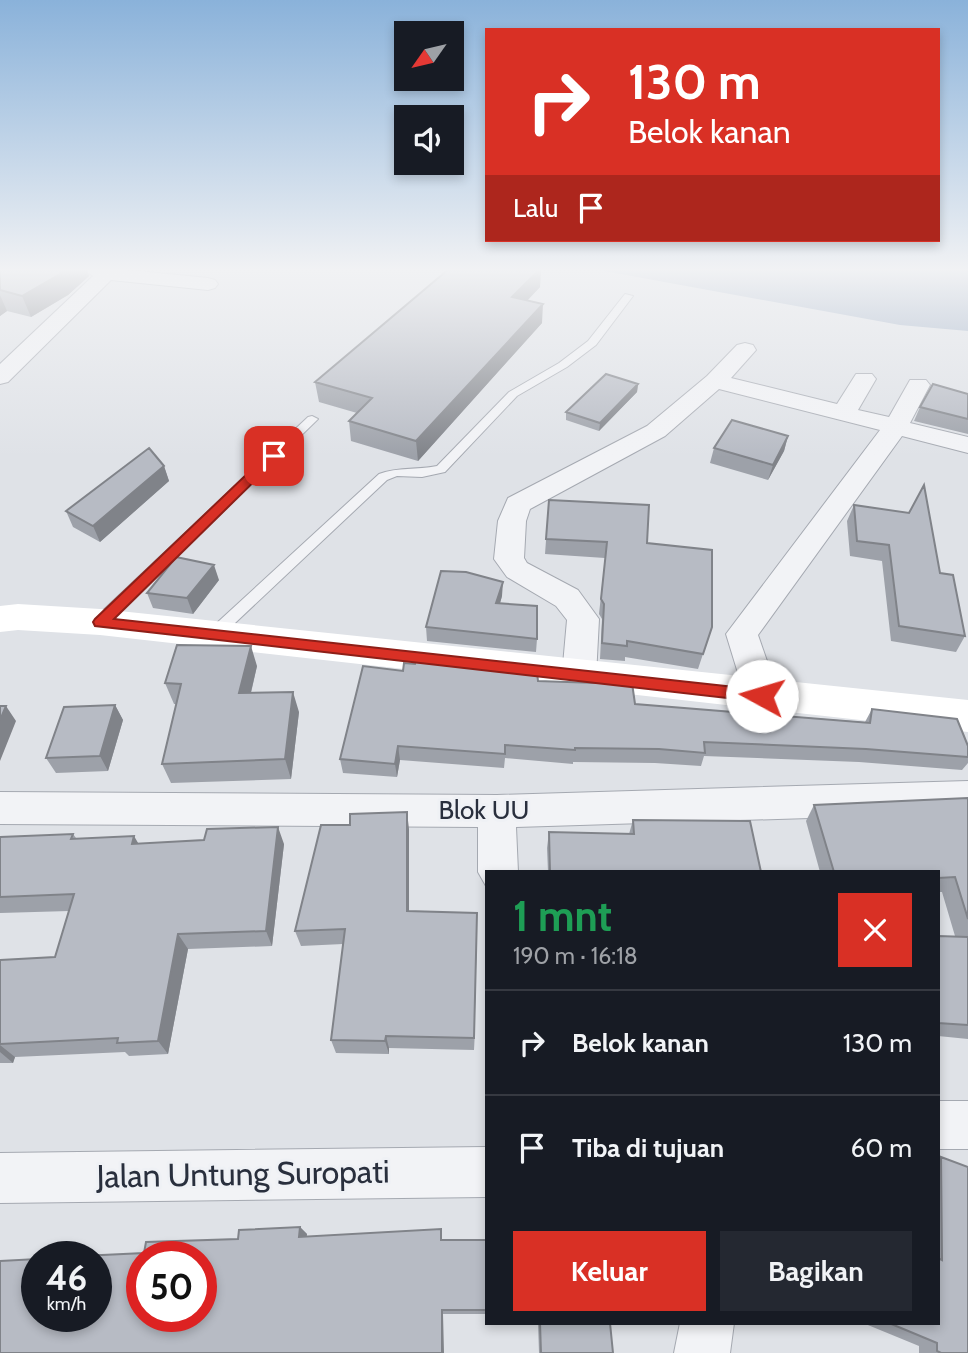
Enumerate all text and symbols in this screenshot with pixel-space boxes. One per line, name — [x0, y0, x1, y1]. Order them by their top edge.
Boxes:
north arrow — [394, 21, 464, 91]
map controls — [394, 21, 464, 175]
text: 130 m — [628, 52, 761, 111]
icon: right — [513, 56, 604, 147]
button: sound — [394, 105, 464, 175]
text: Belok kanan — [628, 112, 791, 151]
icon: arrive — [572, 189, 610, 227]
text: Lalu — [513, 192, 558, 224]
pin — [244, 426, 304, 486]
icon: arrive — [255, 437, 293, 475]
position arrow — [725, 659, 799, 733]
street label: Blok UU — [439, 794, 529, 826]
text: 1 mnt — [513, 890, 612, 942]
button: close — [838, 893, 912, 967]
text: 190 m · 16:18 — [513, 942, 638, 970]
icon: right — [513, 1024, 551, 1062]
text: Belok kanan — [572, 1027, 709, 1059]
text: 130 m — [843, 1027, 912, 1059]
icon: arrive — [513, 1129, 551, 1167]
text: Tiba di tujuan — [572, 1132, 724, 1164]
text: 60 m — [850, 1132, 912, 1164]
street label: Jalan Untung Suropati — [95, 1151, 390, 1196]
button: Keluar — [513, 1231, 706, 1311]
button: Bagikan — [720, 1231, 912, 1311]
speed limit sign: 50 — [126, 1241, 217, 1332]
text: 46 — [46, 1256, 87, 1299]
text: km/h — [47, 1293, 86, 1315]

